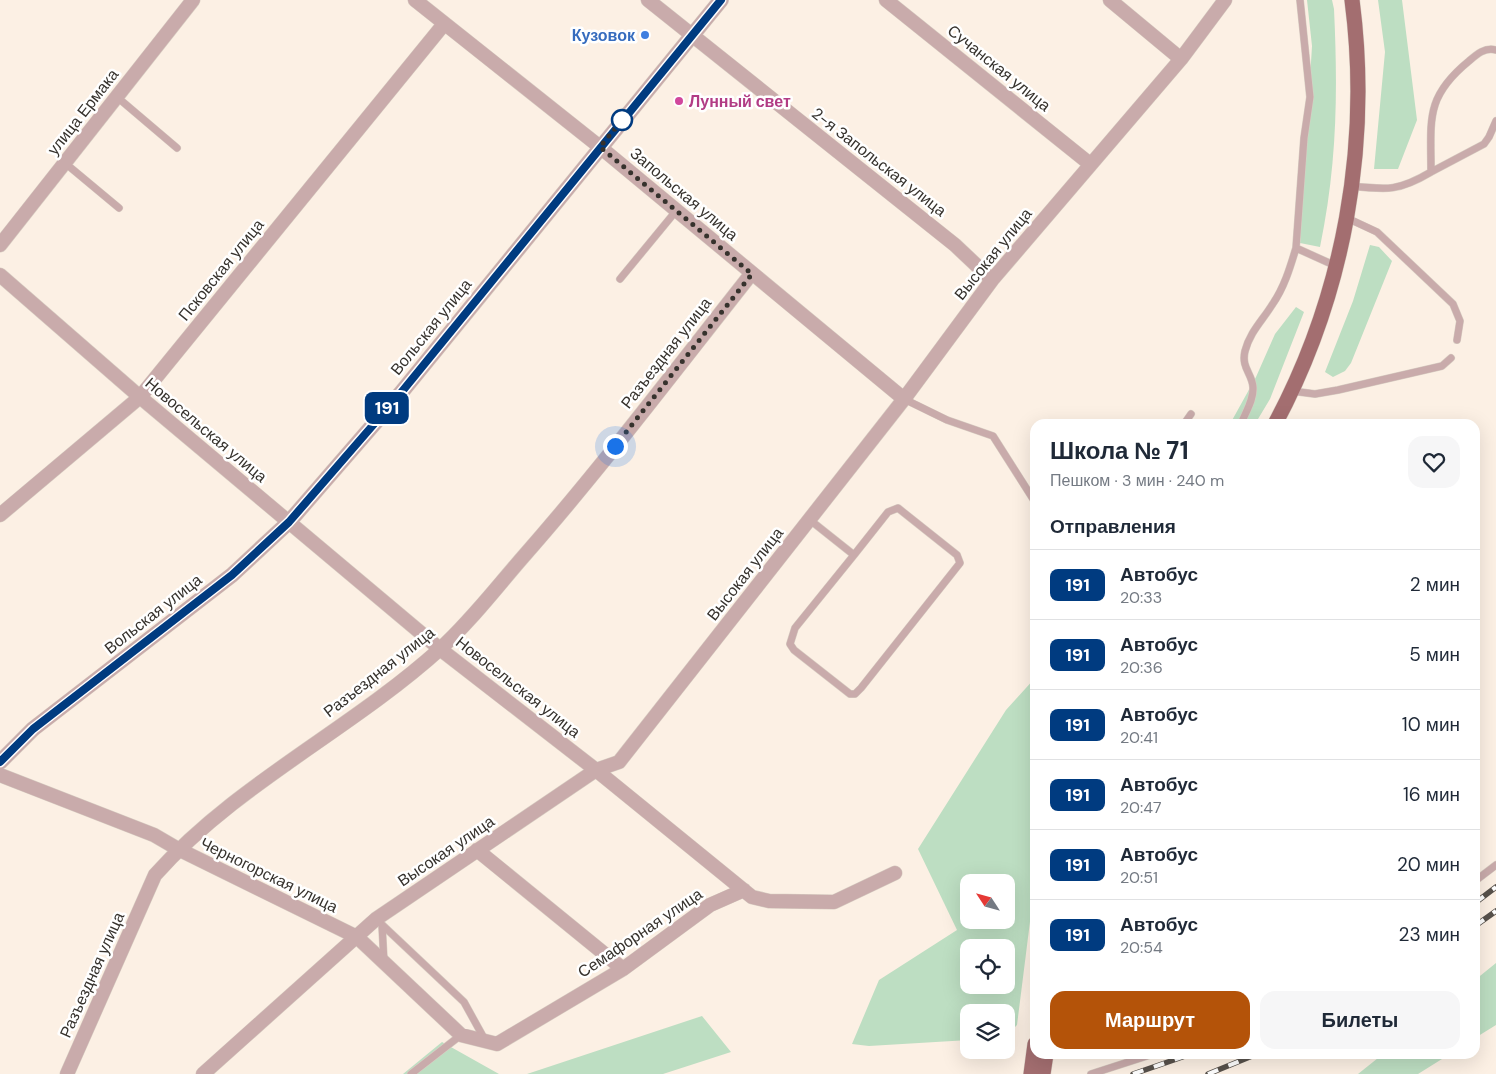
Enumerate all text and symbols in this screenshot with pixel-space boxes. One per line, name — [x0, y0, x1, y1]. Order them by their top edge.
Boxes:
street label: Сучанская улица — [943, 20, 1055, 116]
place label: Кузовок — [572, 25, 636, 46]
marker: Кузовок — [639, 29, 651, 41]
street label: улица Ермака — [43, 64, 123, 159]
place label: Лунный свет — [689, 91, 791, 112]
marker: Лунный свет — [673, 95, 685, 107]
street label: 2-я Запольская улица — [807, 103, 951, 221]
unlabelled marker — [611, 109, 633, 131]
street label: Запольская улица — [626, 143, 742, 245]
street label: Высокая улица — [949, 204, 1037, 304]
street label: Псковская улица — [173, 215, 269, 325]
street label: Вольская улица — [386, 274, 476, 379]
street label: Разъездная улица — [616, 293, 716, 413]
street label: Новосельская улица — [141, 373, 271, 487]
line badge: 191 — [358, 392, 416, 424]
text: 191 — [375, 396, 399, 420]
your location — [603, 434, 628, 459]
text: Школа № 71 — [1050, 435, 1189, 466]
button: heart — [1408, 436, 1460, 488]
text: Пешком · 3 мин · 240 m — [1050, 470, 1224, 491]
text: Отправления — [1050, 514, 1176, 539]
street label: Высокая улица — [702, 523, 788, 625]
text: Автобус — [1120, 562, 1198, 587]
street label: Вольская улица — [100, 569, 206, 659]
text: 2 мин — [1410, 572, 1460, 597]
text: 191 — [1065, 573, 1090, 597]
text: 20:33 — [1120, 587, 1162, 608]
street label: Разъездная улица — [319, 622, 439, 722]
street label: Новосельская улица — [451, 632, 585, 742]
text: Автобус — [1120, 632, 1198, 657]
text: 5 мин — [1409, 642, 1460, 667]
text: 191 — [1065, 643, 1090, 667]
text: 20:36 — [1120, 657, 1163, 678]
text: Автобус — [1120, 702, 1198, 727]
text: 10 мин — [1402, 712, 1460, 737]
text: 191 — [1065, 713, 1090, 737]
text: 20:41 — [1120, 727, 1158, 748]
text: Автобус — [1120, 772, 1198, 797]
text: 16 мин — [1403, 782, 1460, 807]
text: 191 — [1065, 783, 1090, 807]
text: 20:47 — [1120, 797, 1162, 818]
street label: Высокая улица — [394, 811, 499, 891]
street label: Черногорская улица — [197, 833, 341, 917]
text: Автобус — [1120, 842, 1198, 867]
text: 20 мин — [1397, 852, 1460, 877]
text: 191 — [1065, 853, 1090, 877]
text: 20:51 — [1120, 867, 1158, 888]
north arrow — [960, 874, 1015, 929]
map controls — [960, 874, 1015, 1059]
street label: Семафорная улица — [574, 883, 706, 983]
street label: Разъездная улица — [55, 909, 129, 1041]
text: Автобус — [1120, 912, 1198, 937]
text: 23 мин — [1399, 922, 1460, 947]
text: 191 — [1065, 923, 1090, 947]
text: 20:54 — [1120, 937, 1163, 958]
button: locate — [960, 939, 1015, 994]
button: Маршрут — [1050, 991, 1250, 1049]
button: Билеты — [1260, 991, 1460, 1049]
button: layers — [960, 1004, 1015, 1059]

